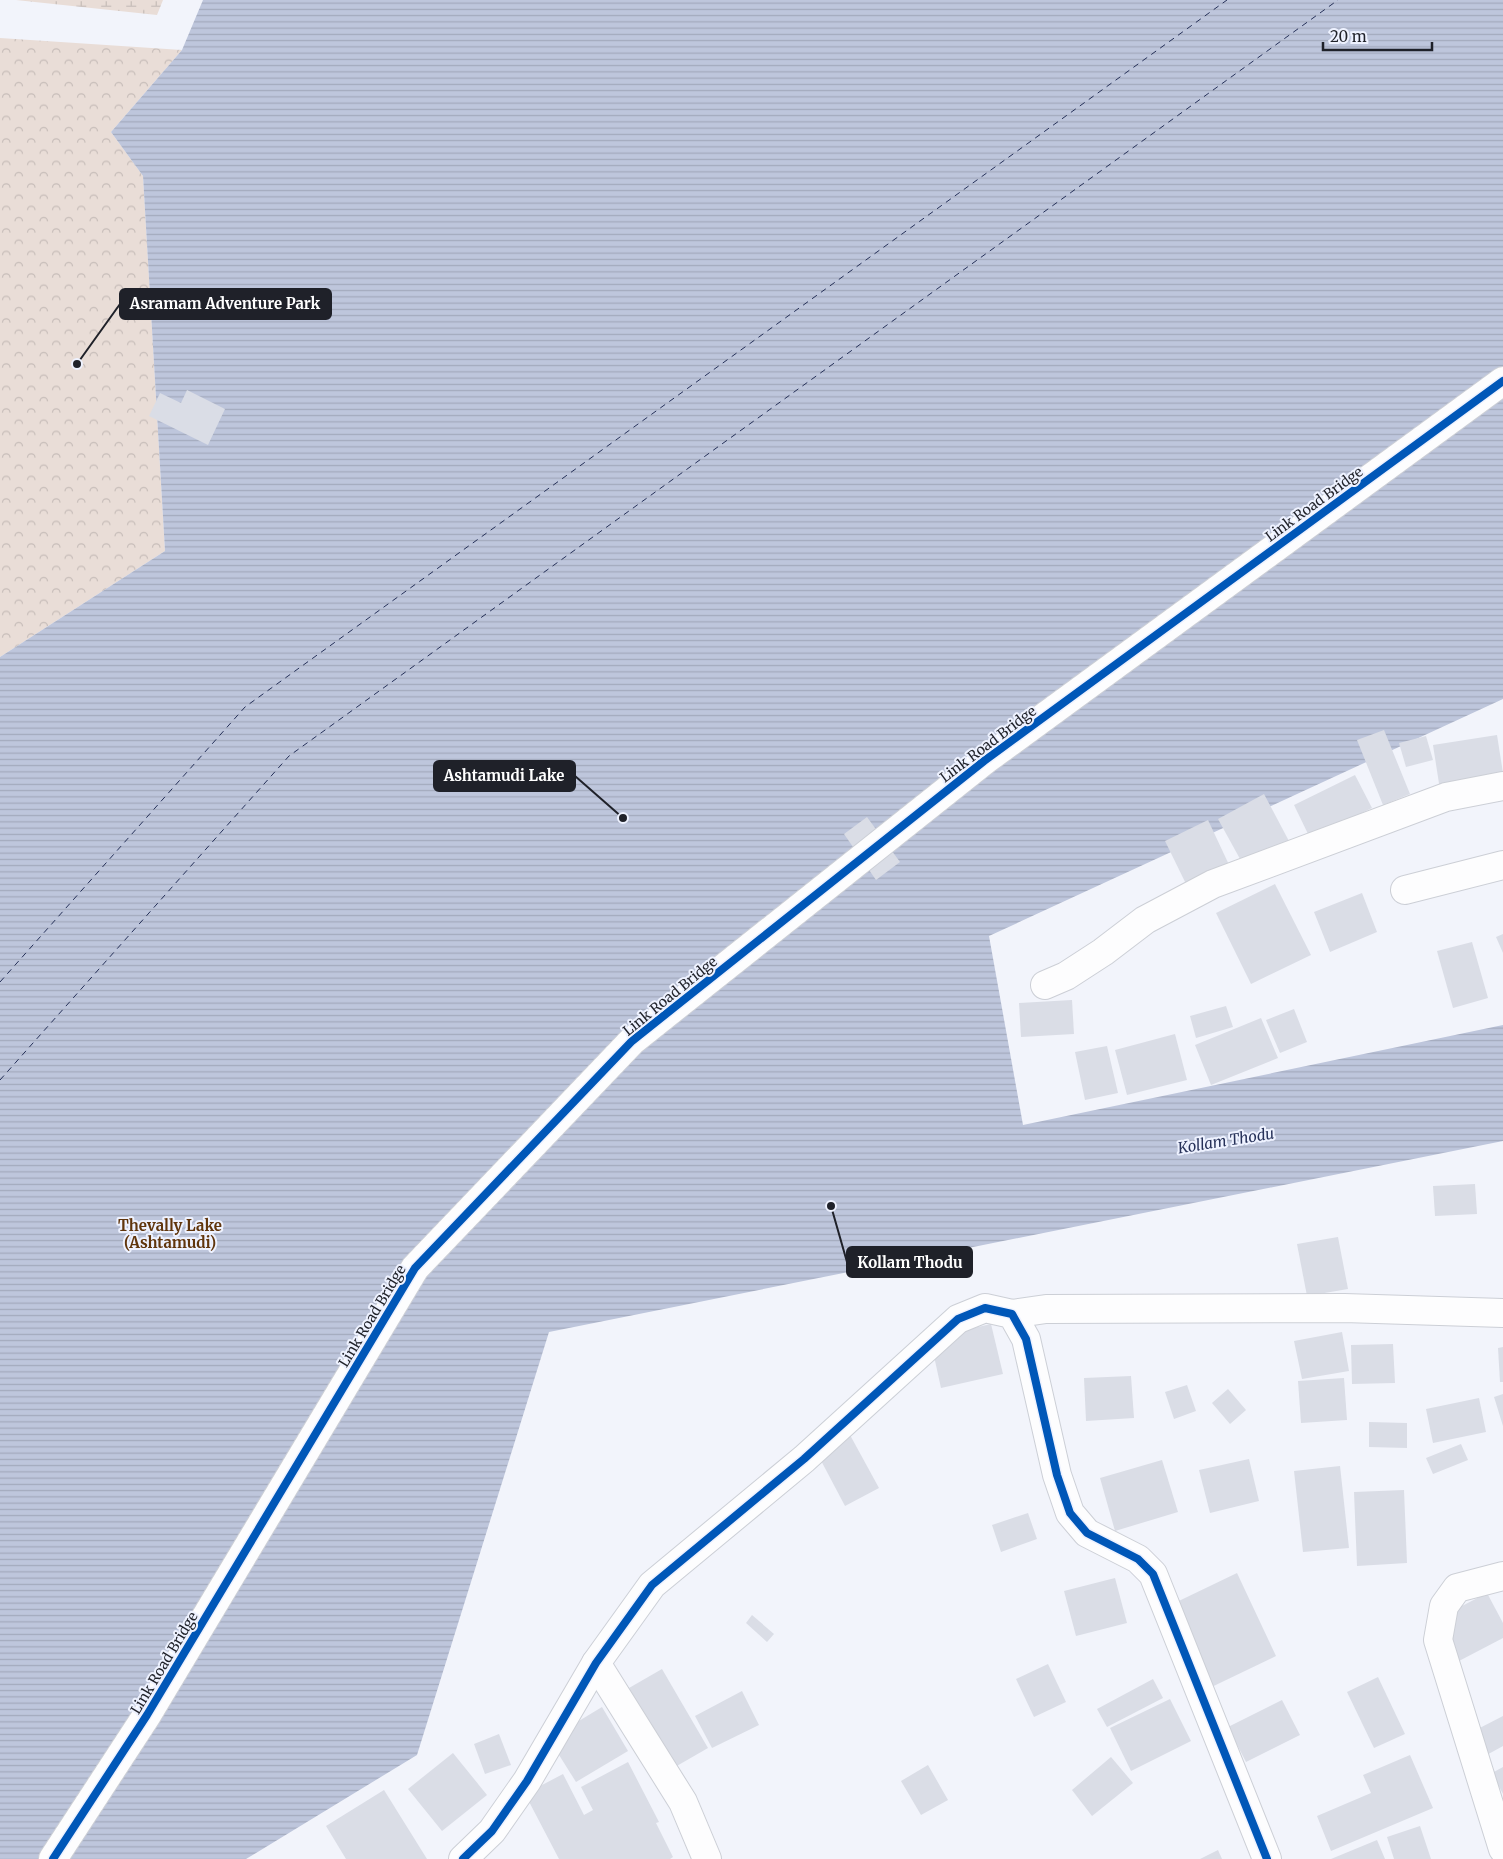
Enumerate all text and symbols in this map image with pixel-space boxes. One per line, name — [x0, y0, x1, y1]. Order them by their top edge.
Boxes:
scale bar — [1323, 20, 1432, 52]
text: 20 m — [1330, 27, 1367, 46]
callout: Asramam Adventure Park — [120, 289, 331, 319]
text: Asramam Adventure Park — [129, 294, 320, 313]
street label: Link Road Bridge — [1262, 463, 1366, 545]
street label: Link Road Bridge — [936, 702, 1040, 786]
callout: Ashtamudi Lake — [434, 761, 575, 791]
text: Ashtamudi Lake — [443, 766, 564, 785]
street label: Link Road Bridge — [619, 952, 721, 1040]
water label: Kollam Thodu — [1176, 1124, 1276, 1158]
district label: Thevally Lake (Ashtamudi) — [118, 1216, 222, 1252]
callout: Kollam Thodu — [847, 1247, 972, 1277]
text: Kollam Thodu — [857, 1253, 963, 1272]
street label: Link Road Bridge — [334, 1262, 410, 1370]
street label: Link Road Bridge — [126, 1609, 202, 1717]

